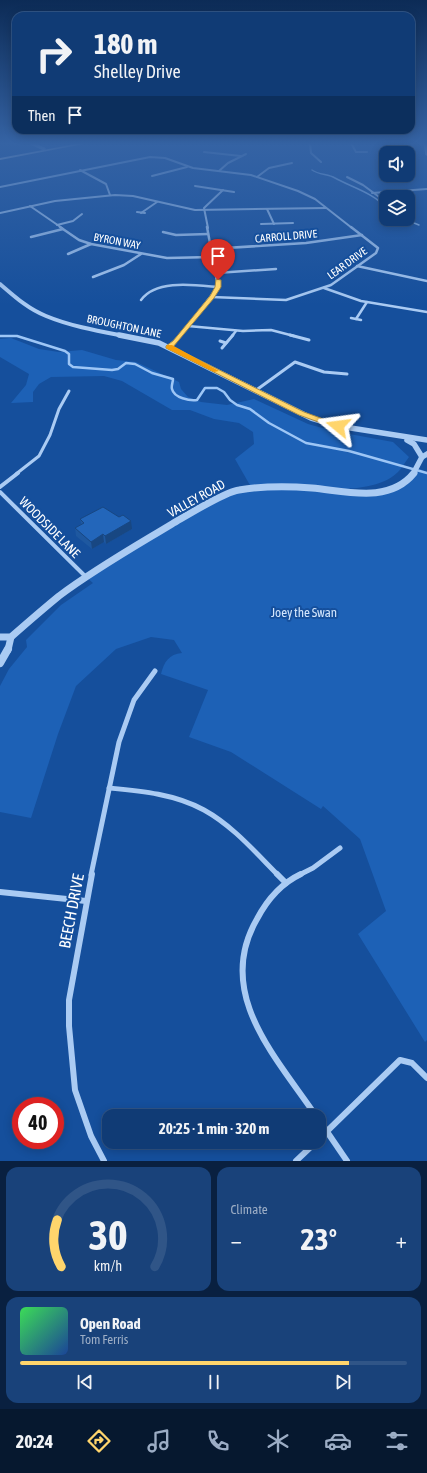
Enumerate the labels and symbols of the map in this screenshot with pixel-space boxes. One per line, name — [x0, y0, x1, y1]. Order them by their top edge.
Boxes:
street label: CARROLL DRIVE — [254, 227, 318, 245]
street label: BYRON WAY — [93, 231, 142, 251]
pin — [201, 239, 235, 280]
street label: LEAR DRIVE — [325, 244, 369, 281]
street label: BROUGHTON LANE — [86, 312, 163, 340]
position arrow — [317, 405, 359, 447]
street label: VALLEY ROAD — [165, 477, 228, 520]
street label: WOODSIDE LANE — [16, 494, 83, 561]
park label: Joey the Swan — [271, 605, 337, 620]
street label: BEECH DRIVE — [55, 872, 87, 950]
speed limit sign: 40 — [12, 1097, 64, 1149]

